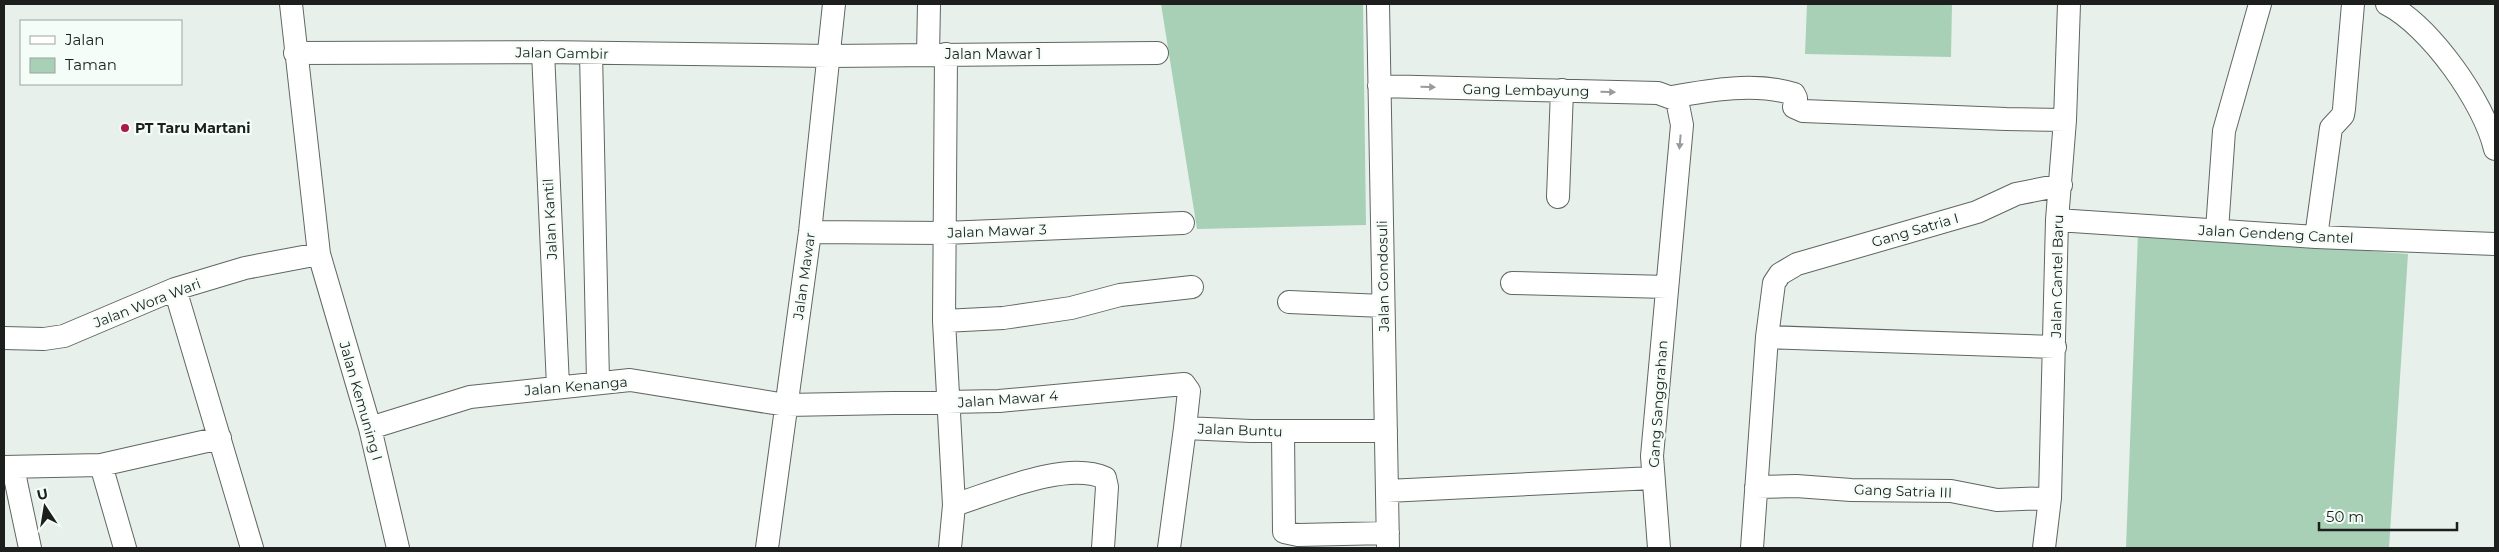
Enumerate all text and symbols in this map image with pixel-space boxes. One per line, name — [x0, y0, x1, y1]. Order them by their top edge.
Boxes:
legend — [20, 20, 182, 85]
text: Jalan — [64, 30, 104, 49]
street label: Jalan Gambir — [514, 43, 609, 63]
street label: Jalan Mawar 1 — [944, 45, 1041, 63]
text: Taman — [65, 55, 117, 74]
street label: Gang Lembayung — [1462, 80, 1590, 100]
one-way arrow — [1420, 83, 1436, 91]
one-way arrow — [1600, 88, 1616, 96]
place label: PT Taru Martani — [135, 119, 250, 137]
marker: PT Taru Martani — [119, 122, 131, 134]
one-way arrow — [1676, 135, 1684, 151]
street label: Jalan Kantil — [539, 178, 561, 261]
street label: Gang Satria I — [1869, 209, 1961, 251]
street label: Jalan Cantel Baru — [2047, 214, 2067, 339]
street label: Jalan Mawar 3 — [946, 220, 1047, 242]
street label: Jalan Gondosuli — [1373, 220, 1393, 333]
street label: Jalan Gendeng Cantel — [2197, 221, 2354, 247]
street label: Jalan Mawar — [789, 231, 819, 322]
street label: Jalan Wora Wari — [90, 274, 203, 332]
street label: Jalan Kemuning I — [335, 338, 387, 463]
street label: Gang Sanggrahan — [1645, 340, 1671, 468]
street label: Jalan Kenanga — [523, 373, 628, 400]
street label: Jalan Mawar 4 — [956, 386, 1060, 412]
street label: Jalan Buntu — [1196, 419, 1283, 440]
street label: Gang Satria III — [1854, 480, 1952, 502]
north arrow — [20, 482, 70, 532]
text: U — [35, 484, 50, 504]
scale bar — [2319, 500, 2456, 532]
text: 50 m — [2326, 507, 2364, 526]

